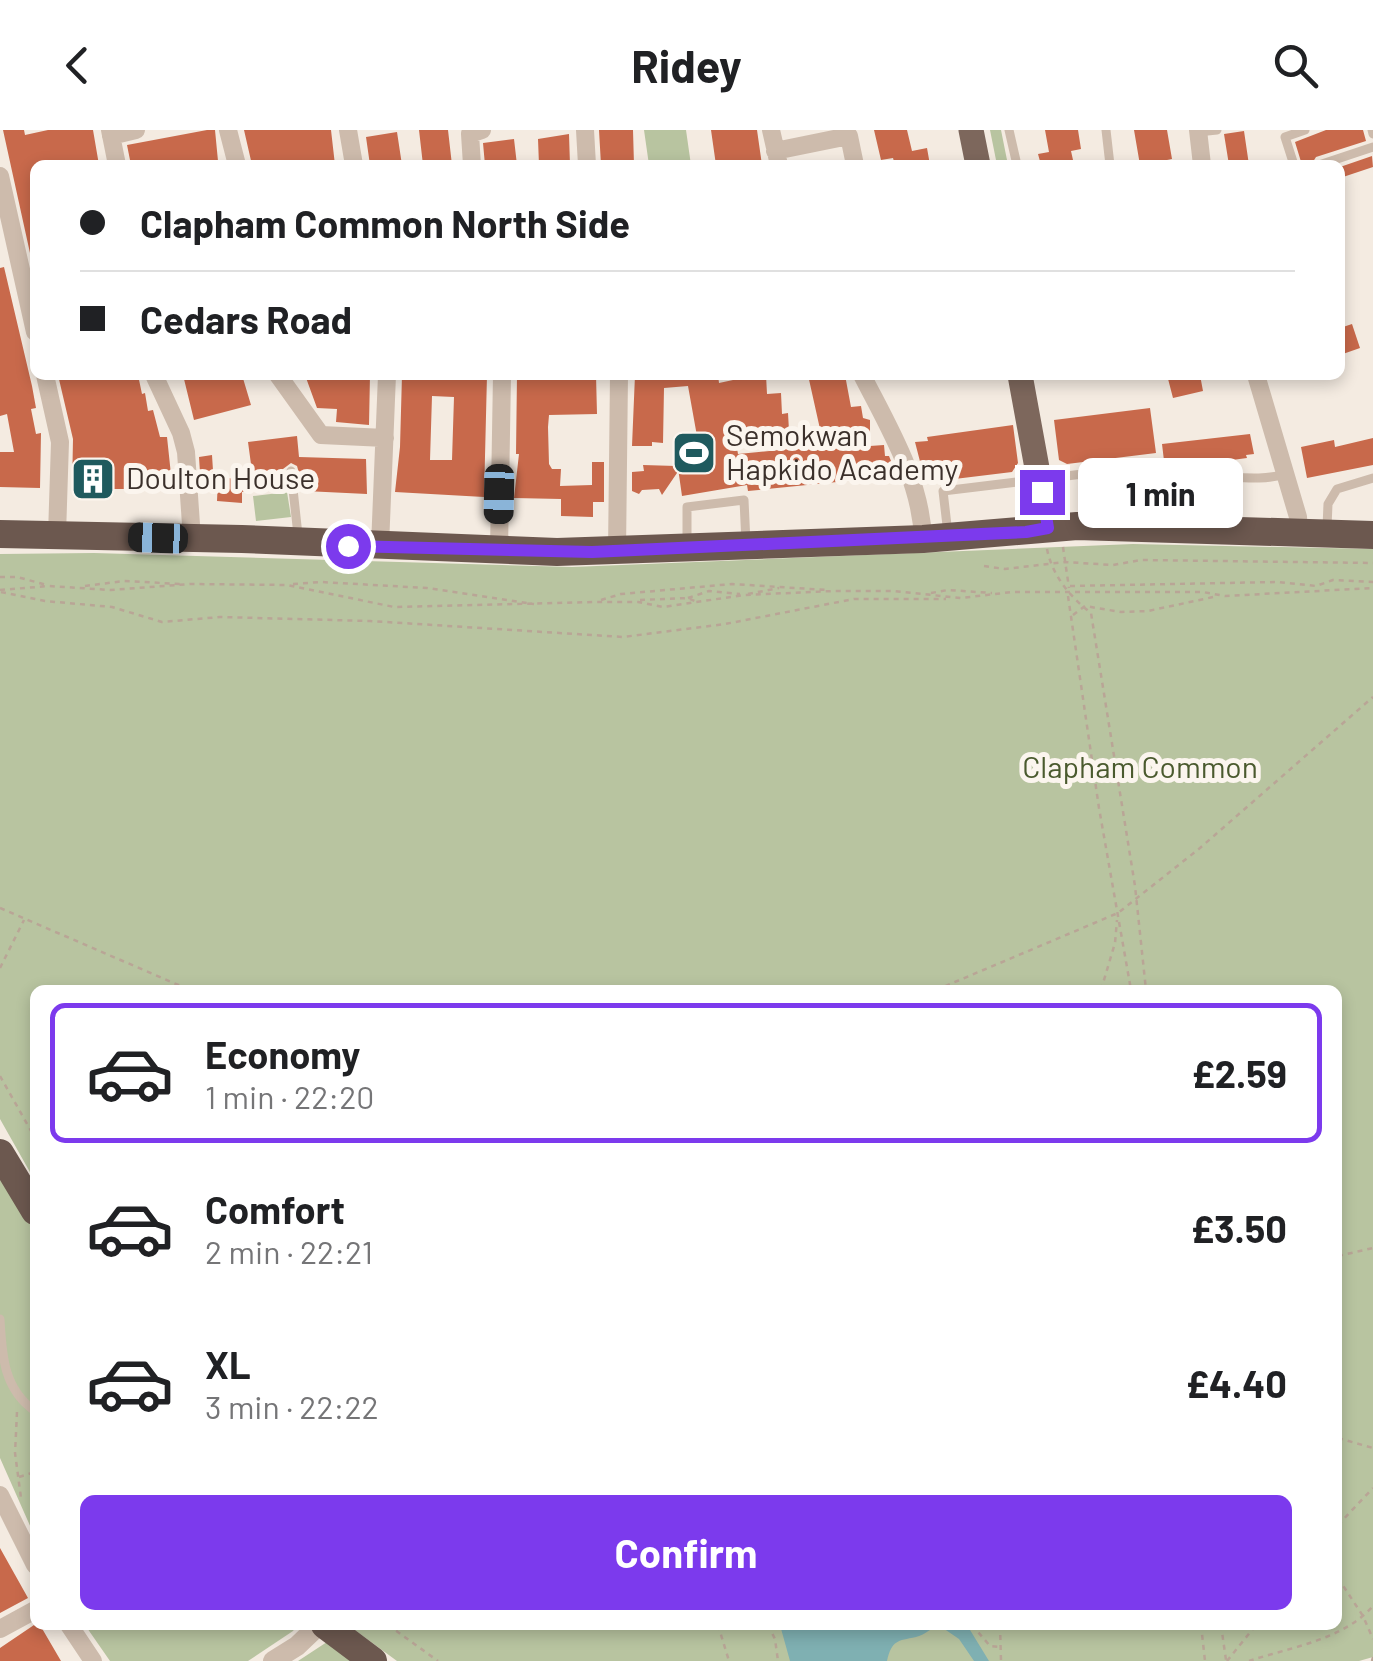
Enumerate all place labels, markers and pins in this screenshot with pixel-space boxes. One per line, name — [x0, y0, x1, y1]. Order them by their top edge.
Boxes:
place label: Semokwan Hapkido Academy — [726, 416, 959, 486]
sports icon: Semokwan Hapkido Academy — [671, 430, 717, 476]
building icon: Doulton House — [70, 456, 116, 502]
place label: Doulton House — [126, 459, 315, 495]

